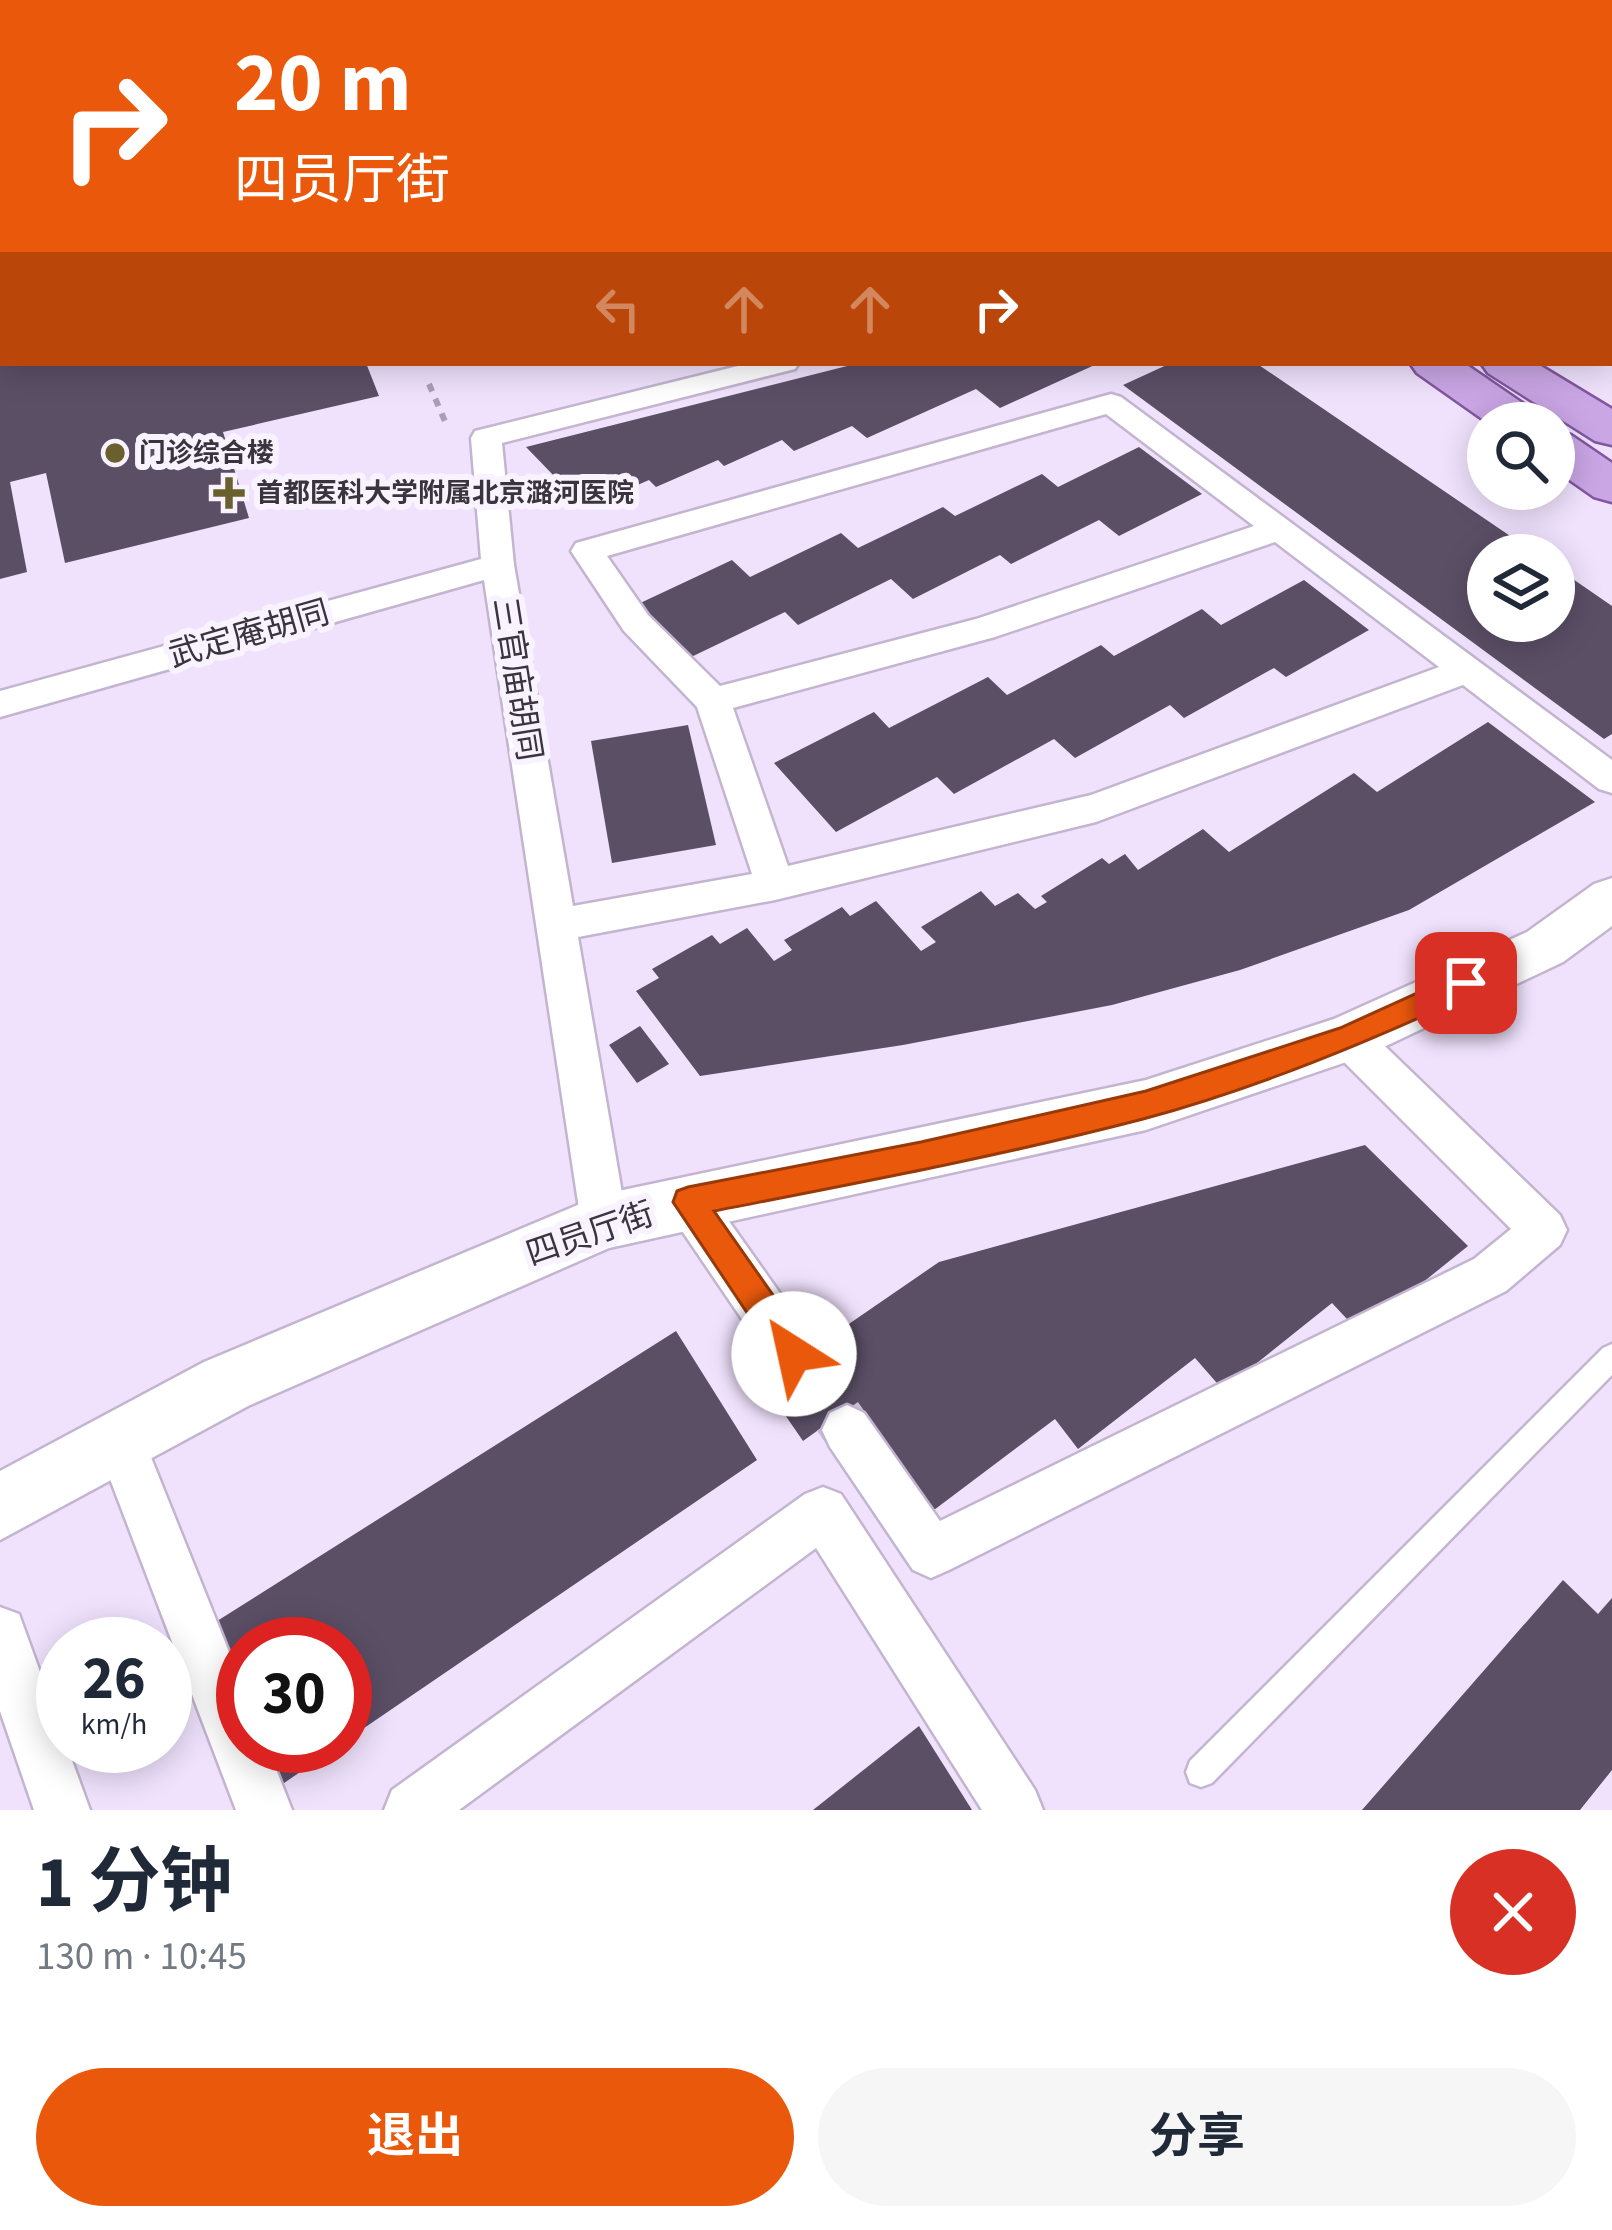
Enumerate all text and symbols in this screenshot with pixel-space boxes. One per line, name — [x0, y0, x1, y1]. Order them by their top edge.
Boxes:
text: 20 m — [234, 24, 412, 144]
icon: right — [36, 48, 192, 204]
text: 四员厅街 — [234, 143, 450, 220]
icon: left — [585, 276, 651, 342]
icon: ahead — [711, 276, 777, 342]
icon: ahead — [837, 276, 903, 342]
icon: right — [963, 276, 1029, 342]
map controls — [1467, 402, 1575, 642]
button: search — [1467, 402, 1575, 510]
place label: 门诊综合楼 — [139, 434, 274, 473]
marker: 门诊综合楼 — [102, 440, 128, 466]
place label: 首都医科大学附属北京潞河医院 — [256, 474, 634, 513]
marker: 首都医科大学附属北京潞河医院 — [213, 477, 245, 509]
button: layers — [1467, 534, 1575, 642]
street label: 武定庵胡同 — [163, 589, 335, 679]
street label: 三官庙胡同 — [481, 594, 553, 764]
pin — [1415, 932, 1517, 1034]
icon: arrive — [1433, 950, 1499, 1016]
street label: 四员厅街 — [520, 1190, 660, 1278]
position arrow — [731, 1291, 857, 1417]
speed limit sign: 30 — [216, 1617, 372, 1773]
text: 26 — [82, 1637, 146, 1722]
text: km/h — [81, 1703, 147, 1746]
text: 1 分钟 — [36, 1832, 232, 1935]
button: close — [1450, 1849, 1576, 1975]
text: 130 m · 10:45 — [36, 1929, 247, 1985]
button: 退出 — [36, 2068, 794, 2206]
button: 分享 — [818, 2068, 1576, 2206]

